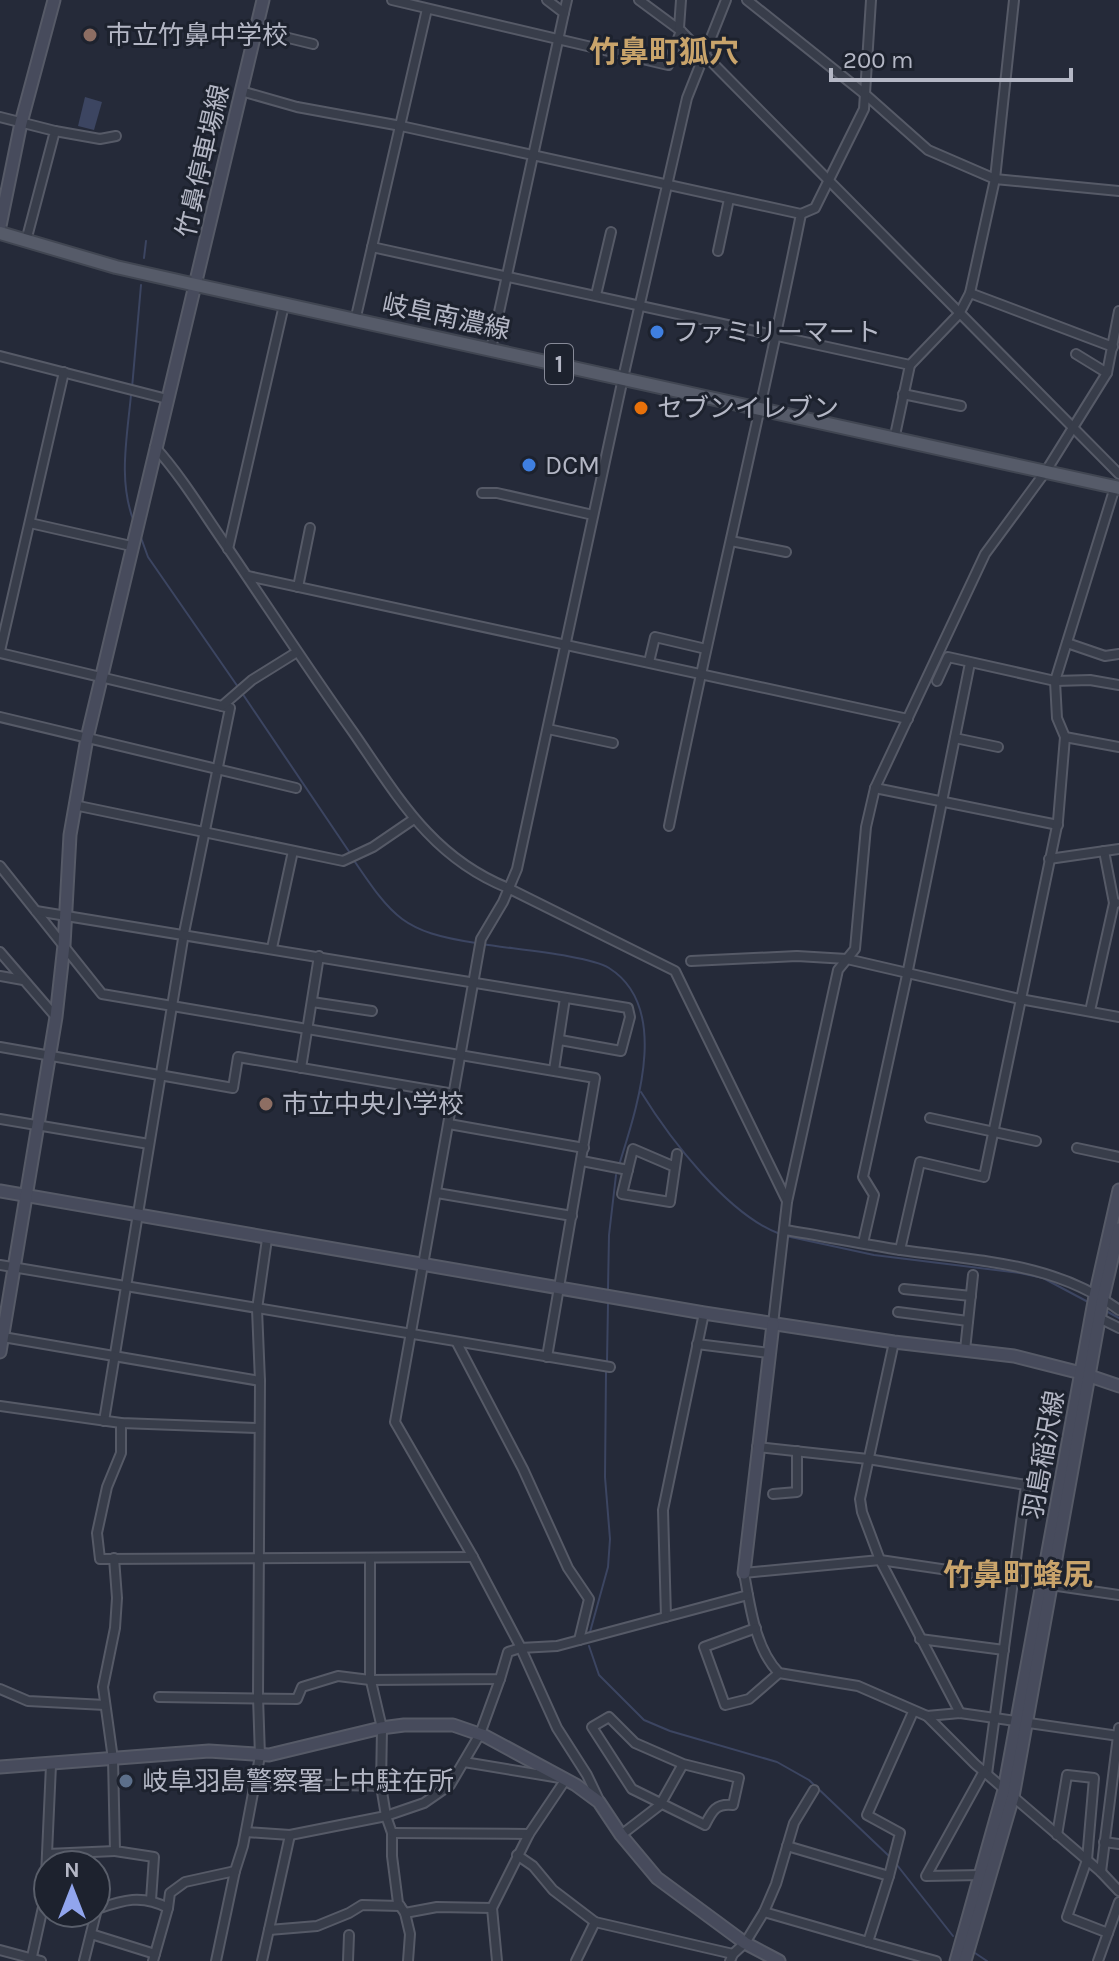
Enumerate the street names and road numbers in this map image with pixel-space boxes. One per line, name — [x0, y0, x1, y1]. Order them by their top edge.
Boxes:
street label: 竹鼻停車場線 — [170, 82, 236, 240]
street label: 岐阜南濃線 — [379, 288, 513, 346]
road number: 1 — [545, 344, 573, 384]
street label: 羽島稲沢線 — [1017, 1388, 1071, 1522]

